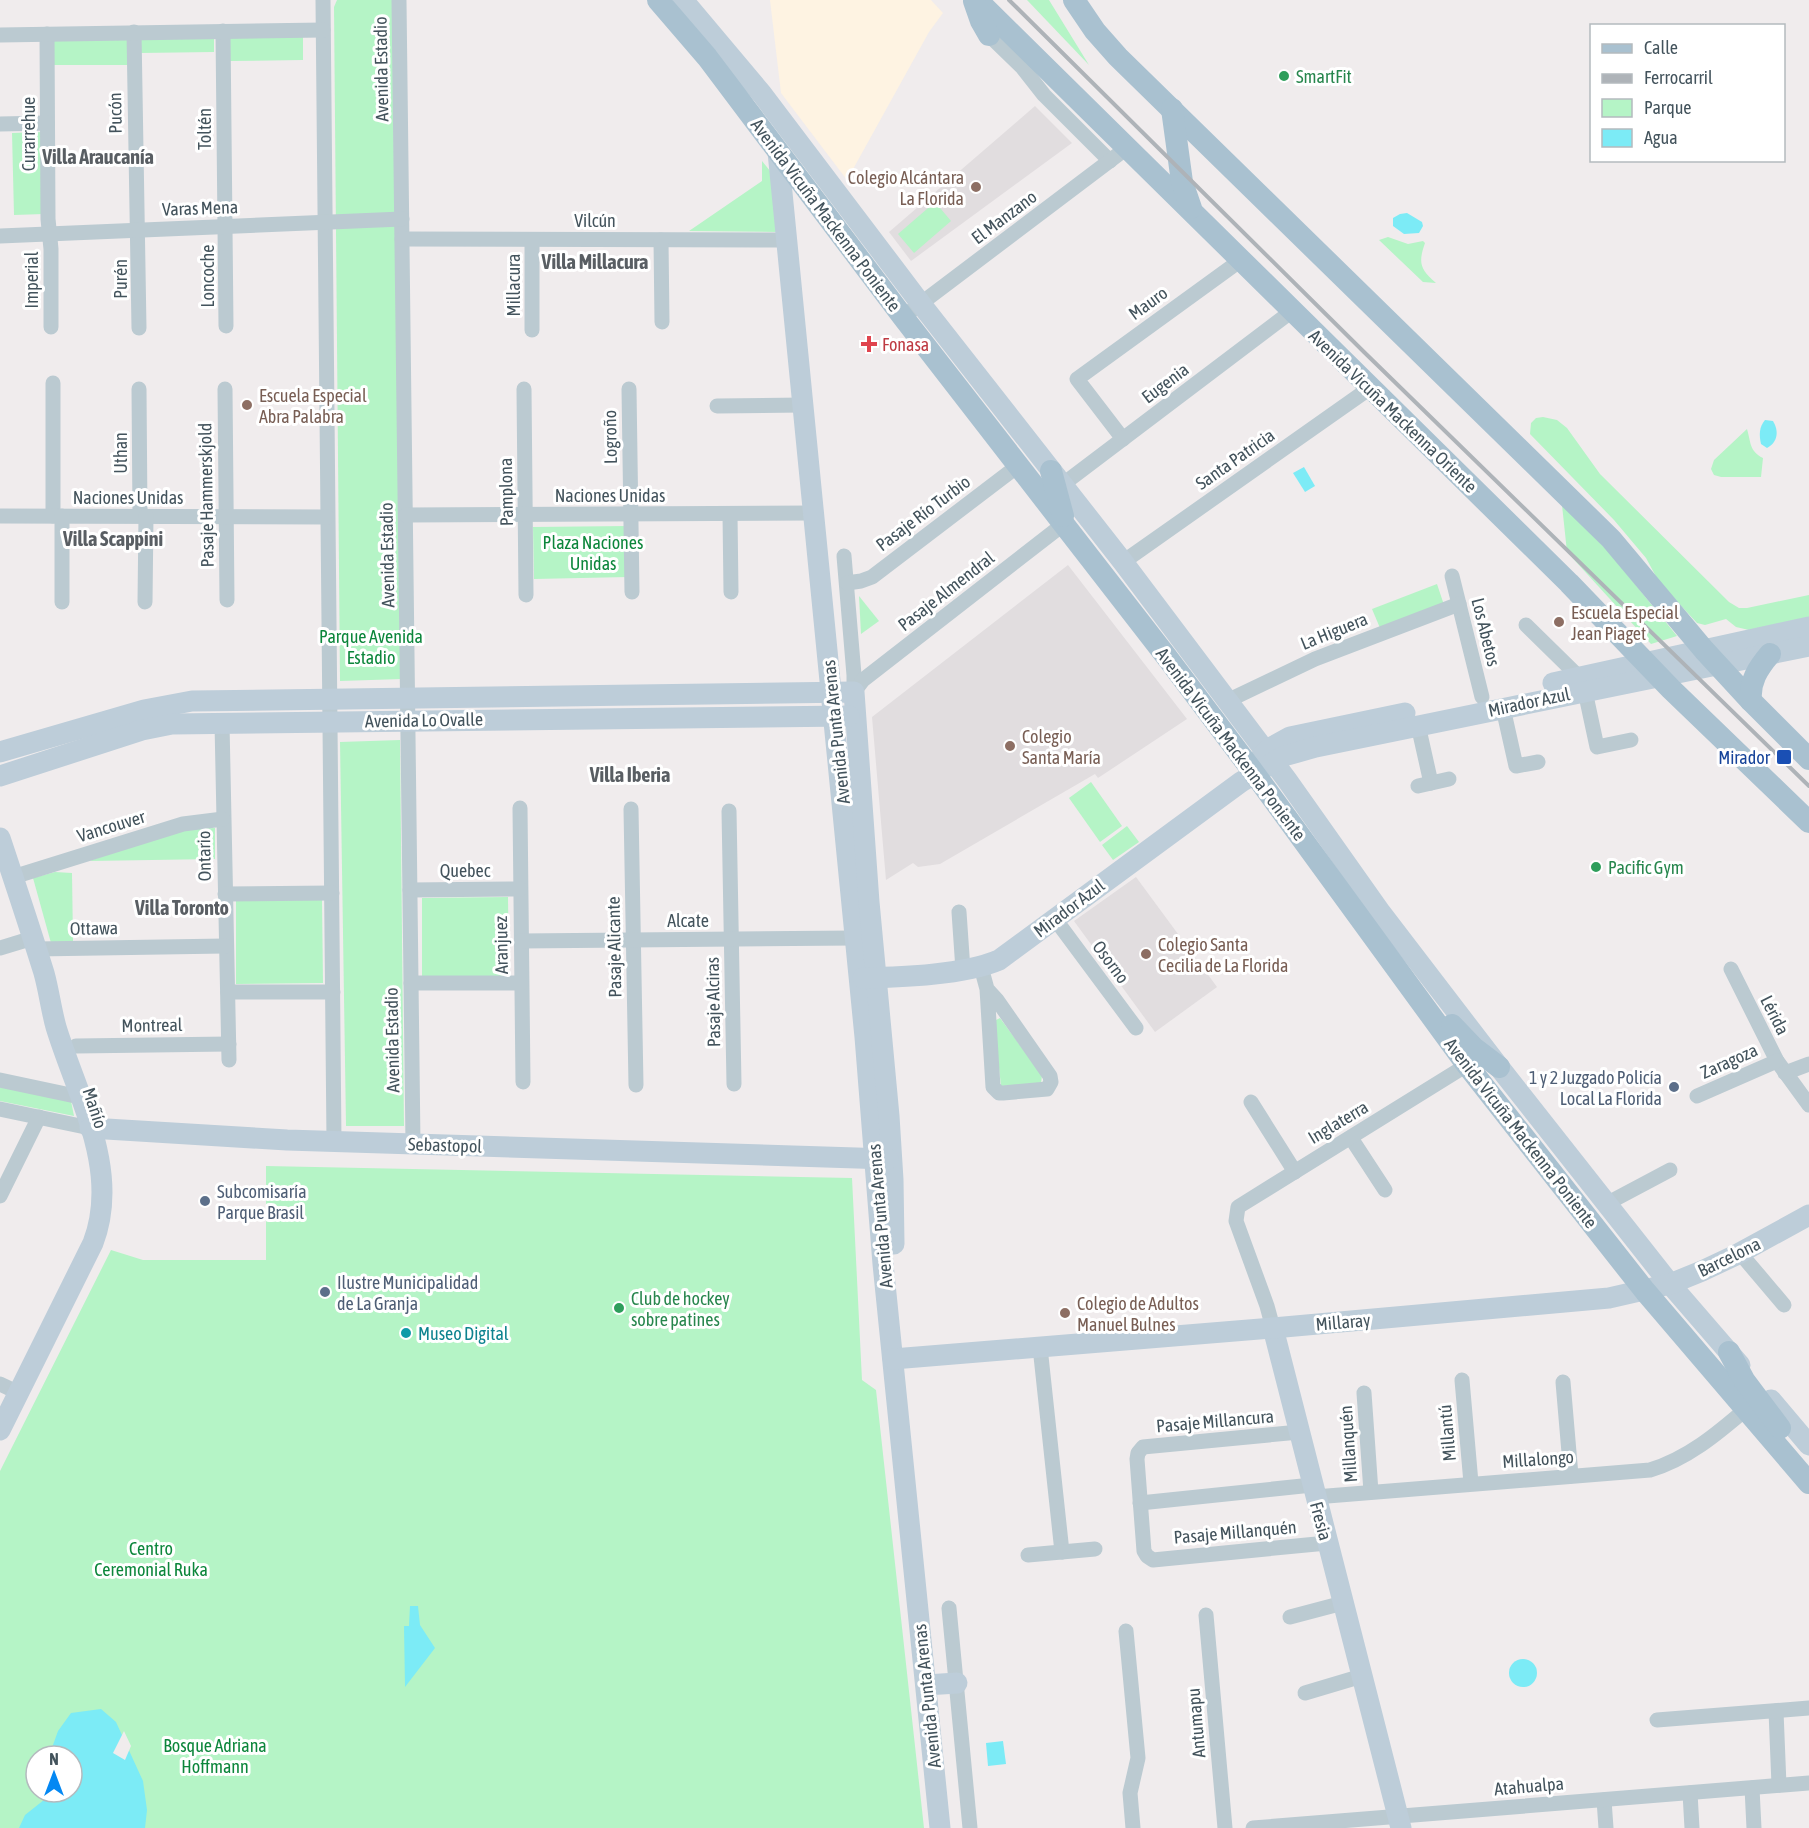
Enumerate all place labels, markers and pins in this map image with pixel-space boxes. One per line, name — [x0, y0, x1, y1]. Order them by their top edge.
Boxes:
place label: SmartFit — [1296, 66, 1352, 87]
marker: SmartFit — [1277, 69, 1291, 83]
place label: Colegio Alcántara La Florida — [848, 167, 964, 209]
marker: Colegio Alcántara La Florida — [969, 180, 983, 194]
place label: Fonasa — [882, 334, 929, 355]
marker: Fonasa — [860, 335, 878, 353]
place label: Escuela Especial Abra Palabra — [259, 385, 367, 427]
marker: Escuela Especial Abra Palabra — [240, 398, 254, 412]
place label: Escuela Especial Jean Piaget — [1571, 602, 1679, 644]
marker: Escuela Especial Jean Piaget — [1552, 615, 1566, 629]
place label: Colegio Santa María — [1022, 726, 1101, 768]
marker: Colegio Santa María — [1003, 739, 1017, 753]
place label: Mirador — [1718, 747, 1771, 768]
marker: Mirador — [1775, 748, 1793, 766]
place label: Pacific Gym — [1608, 857, 1684, 878]
marker: Pacific Gym — [1589, 860, 1603, 874]
place label: Colegio Santa Cecilia de La Florida — [1158, 934, 1288, 976]
marker: Colegio Santa Cecilia de La Florida — [1139, 947, 1153, 961]
place label: 1 y 2 Juzgado Policía Local La Florida — [1529, 1067, 1662, 1109]
marker: 1 y 2 Juzgado Policía Local La Florida — [1667, 1080, 1681, 1094]
place label: Subcomisaría Parque Brasil — [217, 1181, 307, 1223]
marker: Subcomisaría Parque Brasil — [198, 1194, 212, 1208]
place label: Ilustre Municipalidad de La Granja — [337, 1272, 478, 1314]
marker: Ilustre Municipalidad de La Granja — [318, 1285, 332, 1299]
place label: Club de hockey sobre patines — [631, 1288, 730, 1330]
place label: Colegio de Adultos Manuel Bulnes — [1077, 1293, 1199, 1335]
marker: Club de hockey sobre patines — [612, 1301, 626, 1315]
marker: Colegio de Adultos Manuel Bulnes — [1058, 1306, 1072, 1320]
place label: Museo Digital — [418, 1323, 509, 1344]
marker: Museo Digital — [399, 1326, 413, 1340]

